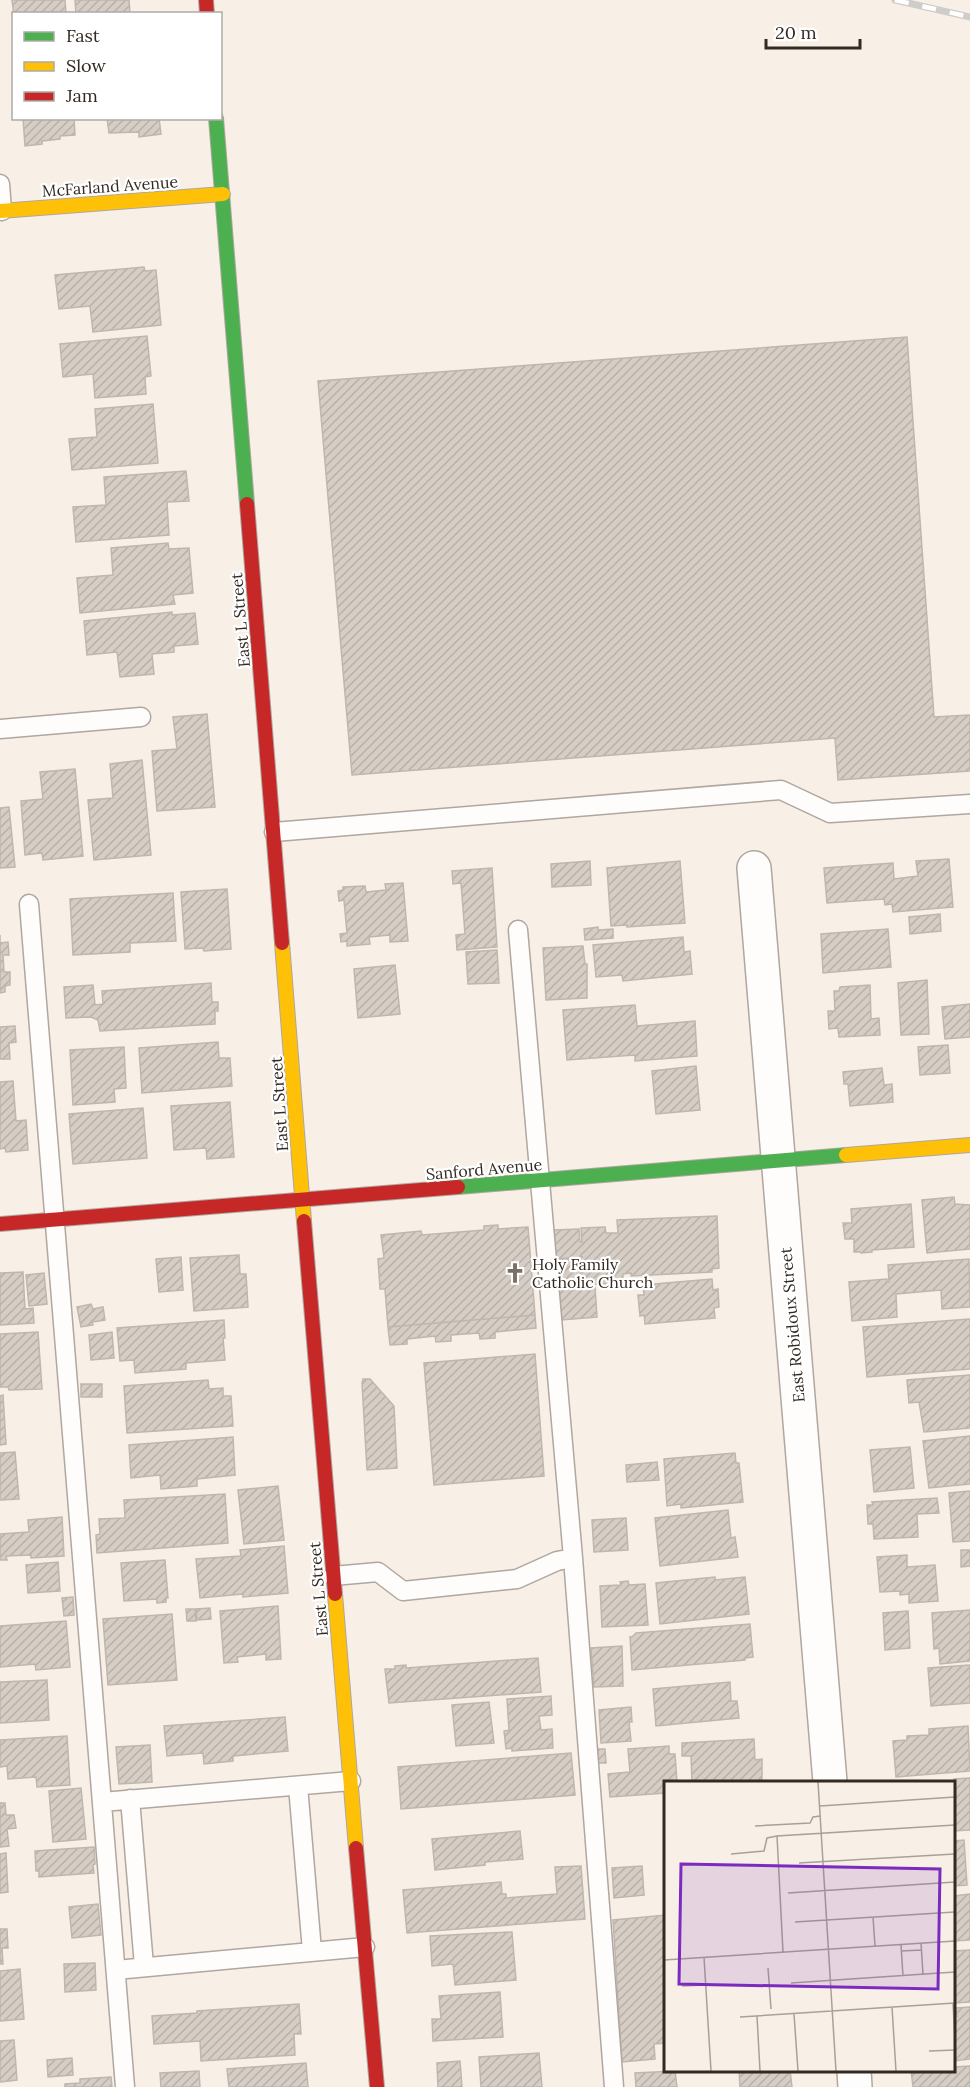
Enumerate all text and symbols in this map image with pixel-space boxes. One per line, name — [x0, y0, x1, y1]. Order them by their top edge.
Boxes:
legend — [12, 12, 222, 120]
scale bar — [766, 12, 860, 50]
text: 20 m — [775, 21, 817, 44]
text: Fast — [66, 24, 100, 47]
text: Slow — [66, 54, 106, 77]
text: Jam — [65, 84, 98, 107]
street label: McFarland Avenue — [41, 171, 179, 201]
street label: East L Street — [226, 571, 254, 668]
street label: East L Street — [266, 1055, 292, 1152]
street label: Sanford Avenue — [425, 1154, 543, 1184]
street label: East Robidoux Street — [775, 1246, 809, 1403]
place label: Holy Family Catholic Church — [532, 1254, 654, 1292]
church icon: Holy Family Catholic Church — [503, 1261, 527, 1285]
street label: East L Street — [304, 1540, 332, 1637]
inset map — [664, 1781, 955, 2072]

